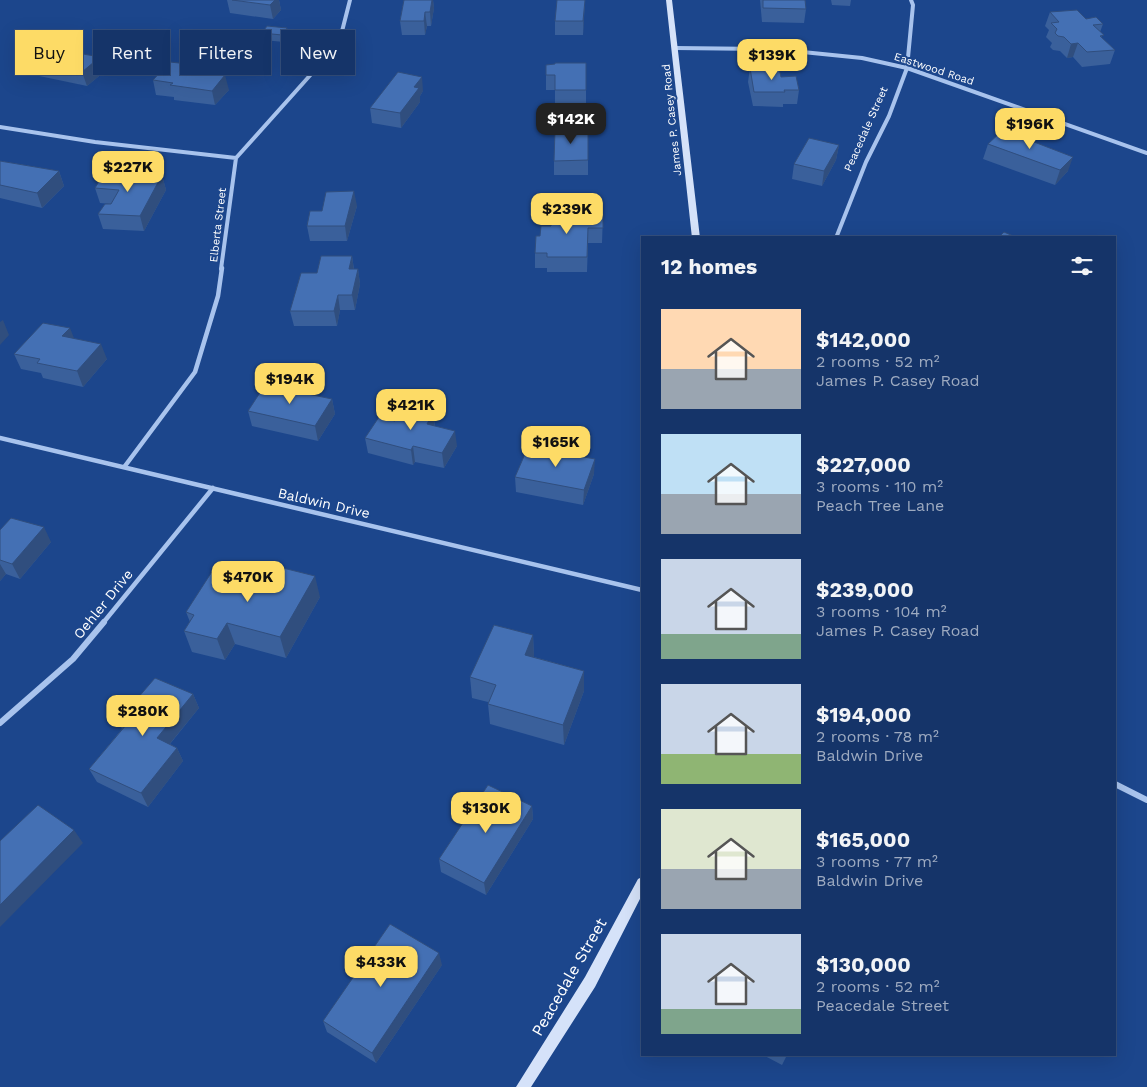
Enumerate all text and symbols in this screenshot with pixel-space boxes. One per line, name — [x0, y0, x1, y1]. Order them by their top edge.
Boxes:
chip: Buy — [15, 30, 83, 75]
chip: Rent — [93, 30, 170, 75]
chip: Filters — [180, 30, 271, 75]
chip: New — [281, 30, 355, 75]
pin: $139K — [737, 38, 807, 81]
text: $139K — [748, 45, 796, 64]
street label: Eastwood Road — [892, 50, 976, 88]
street label: James P. Casey Road — [660, 63, 684, 177]
street label: Peacedale Street — [841, 84, 891, 173]
pin: $142K — [536, 102, 606, 145]
pin: $196K — [995, 108, 1065, 150]
text: $142K — [547, 109, 595, 128]
text: $196K — [1006, 114, 1054, 133]
pin: $227K — [93, 150, 163, 193]
text: $227K — [103, 157, 153, 176]
street label: Elberta Street — [207, 186, 229, 263]
pin: $239K — [532, 192, 602, 235]
text: $239K — [542, 199, 592, 218]
icon: filters — [1068, 252, 1096, 280]
text: 12 homes — [661, 254, 757, 279]
text: $142,000 — [816, 327, 911, 352]
icon: home — [701, 329, 761, 389]
text: 2 rooms · 52 m² — [816, 352, 940, 371]
pin: $194K — [255, 362, 325, 405]
text: $194K — [266, 369, 314, 388]
text: James P. Casey Road — [816, 371, 979, 390]
pin: $421K — [376, 388, 446, 431]
text: $421K — [387, 395, 435, 414]
pin: $165K — [521, 426, 591, 468]
text: $165K — [532, 432, 580, 451]
text: $227,000 — [816, 452, 911, 477]
icon: home — [701, 454, 761, 514]
text: 3 rooms · 110 m² — [816, 477, 943, 496]
street label: Baldwin Drive — [276, 485, 372, 521]
text: Peach Tree Lane — [816, 496, 944, 515]
pin: $470K — [213, 560, 283, 603]
street label: Oehler Drive — [70, 566, 136, 642]
text: $470K — [223, 567, 273, 586]
text: $239,000 — [816, 577, 914, 602]
icon: home — [701, 579, 761, 639]
text: 3 rooms · 104 m² — [816, 602, 947, 621]
text: James P. Casey Road — [816, 621, 979, 640]
pin: $280K — [108, 694, 178, 737]
text: $280K — [117, 701, 169, 720]
text: $194,000 — [816, 702, 911, 727]
icon: home — [701, 704, 761, 764]
text: 2 rooms · 78 m² — [816, 727, 939, 746]
text: Baldwin Drive — [816, 746, 923, 765]
pin: $130K — [451, 792, 521, 834]
text: $130K — [462, 798, 510, 817]
text: $165,000 — [816, 827, 910, 852]
icon: home — [701, 829, 761, 889]
text: 3 rooms · 77 m² — [816, 852, 938, 871]
text: Baldwin Drive — [816, 871, 923, 890]
street label: Peacedale Street — [528, 914, 611, 1039]
pin: $433K — [346, 946, 416, 988]
text: $433K — [356, 952, 406, 971]
text: $130,000 — [816, 952, 911, 977]
icon: home — [701, 954, 761, 1014]
text: 2 rooms · 52 m² — [816, 977, 940, 996]
text: Peacedale Street — [816, 996, 949, 1015]

